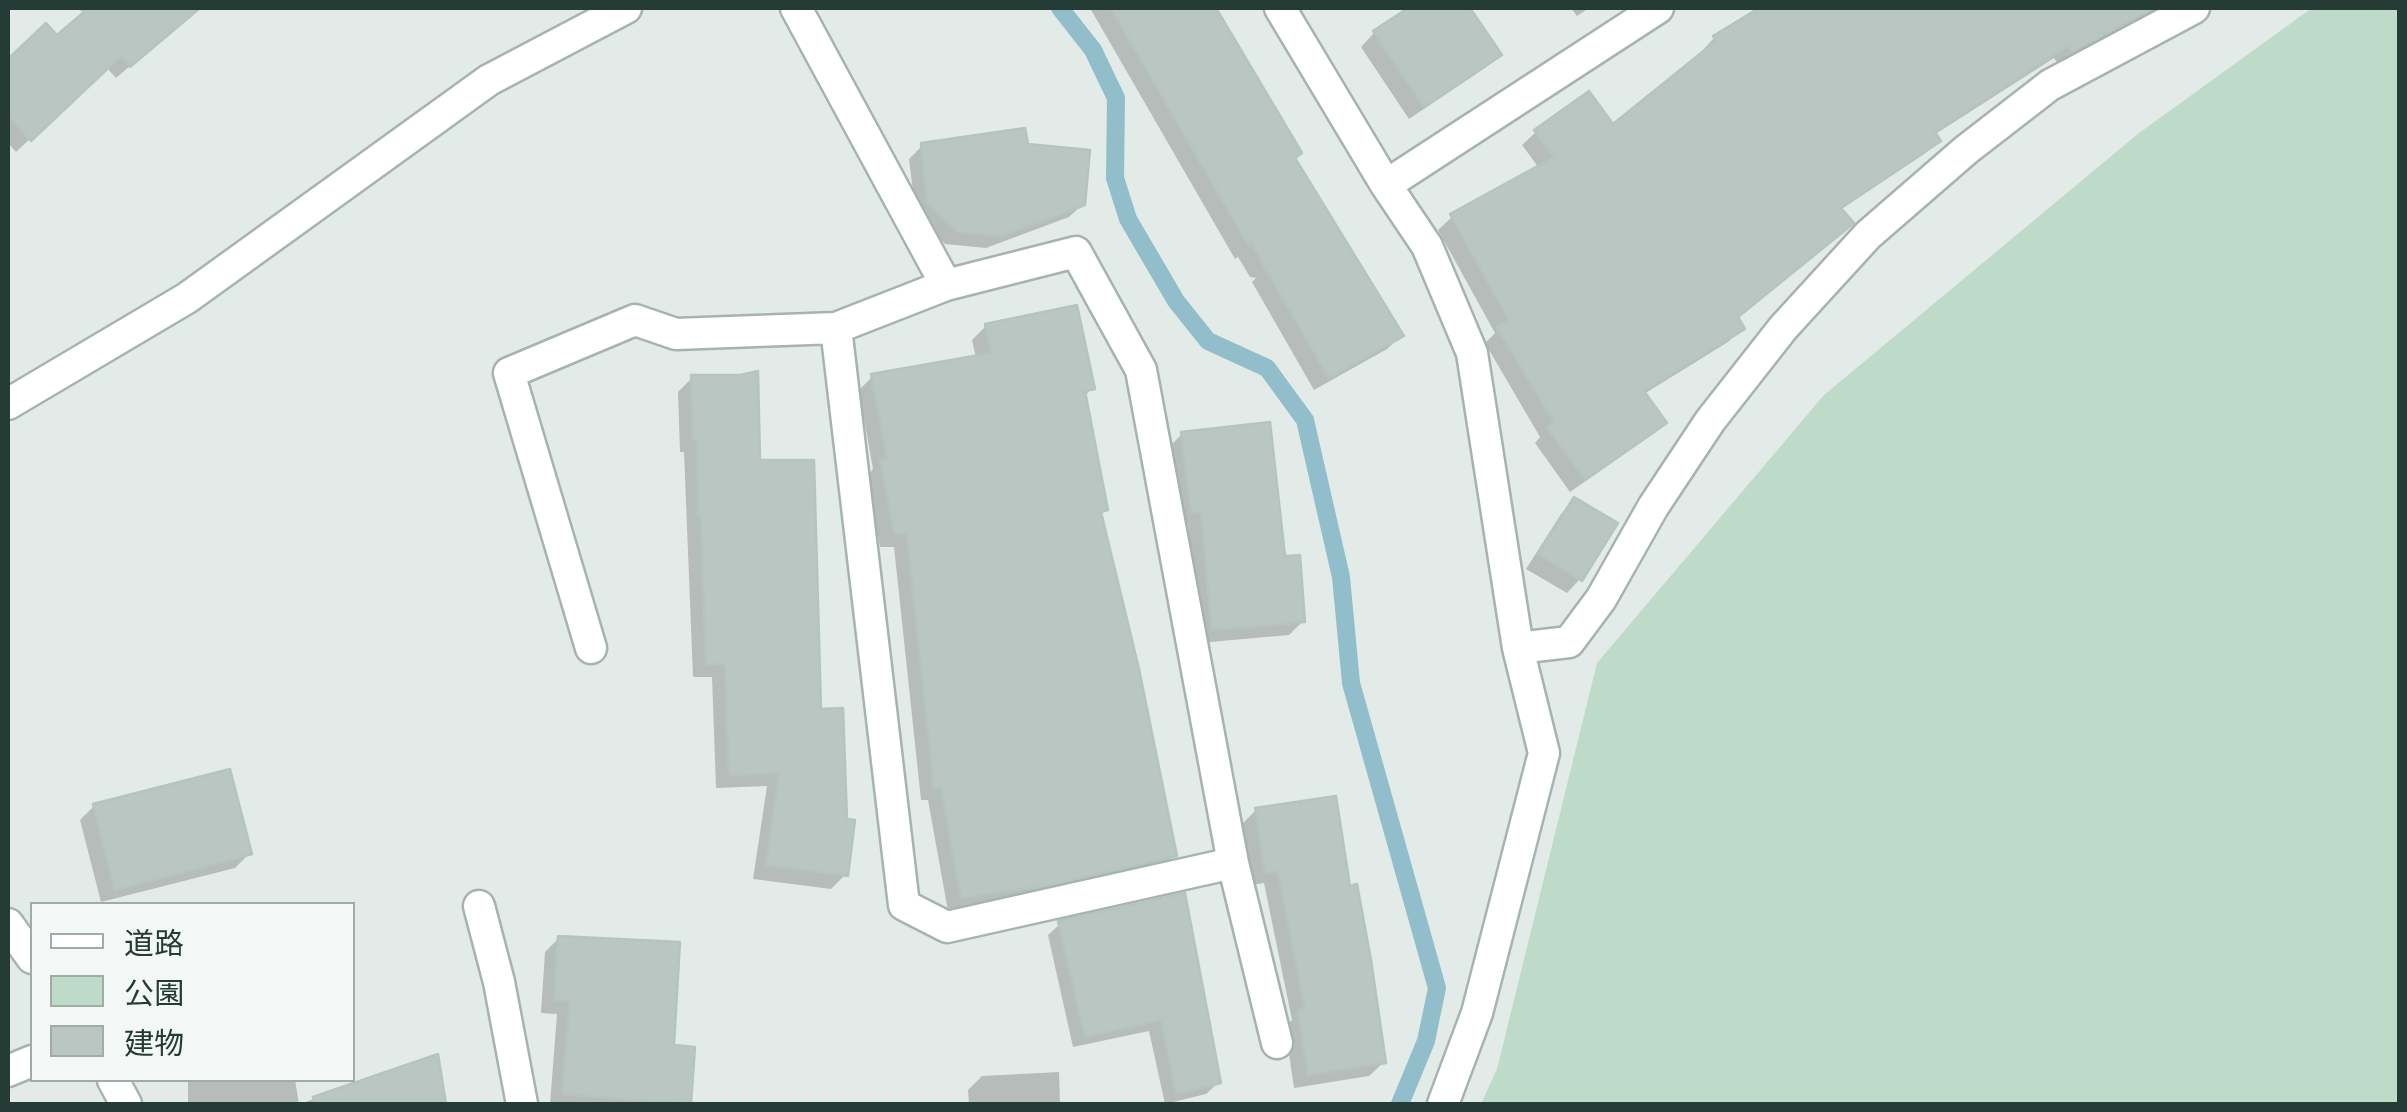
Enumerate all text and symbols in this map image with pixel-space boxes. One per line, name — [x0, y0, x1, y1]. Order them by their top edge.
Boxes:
legend — [30, 902, 355, 1082]
text: 道路 — [124, 930, 184, 960]
text: 公園 — [124, 980, 184, 1010]
text: 建物 — [124, 1030, 184, 1060]

